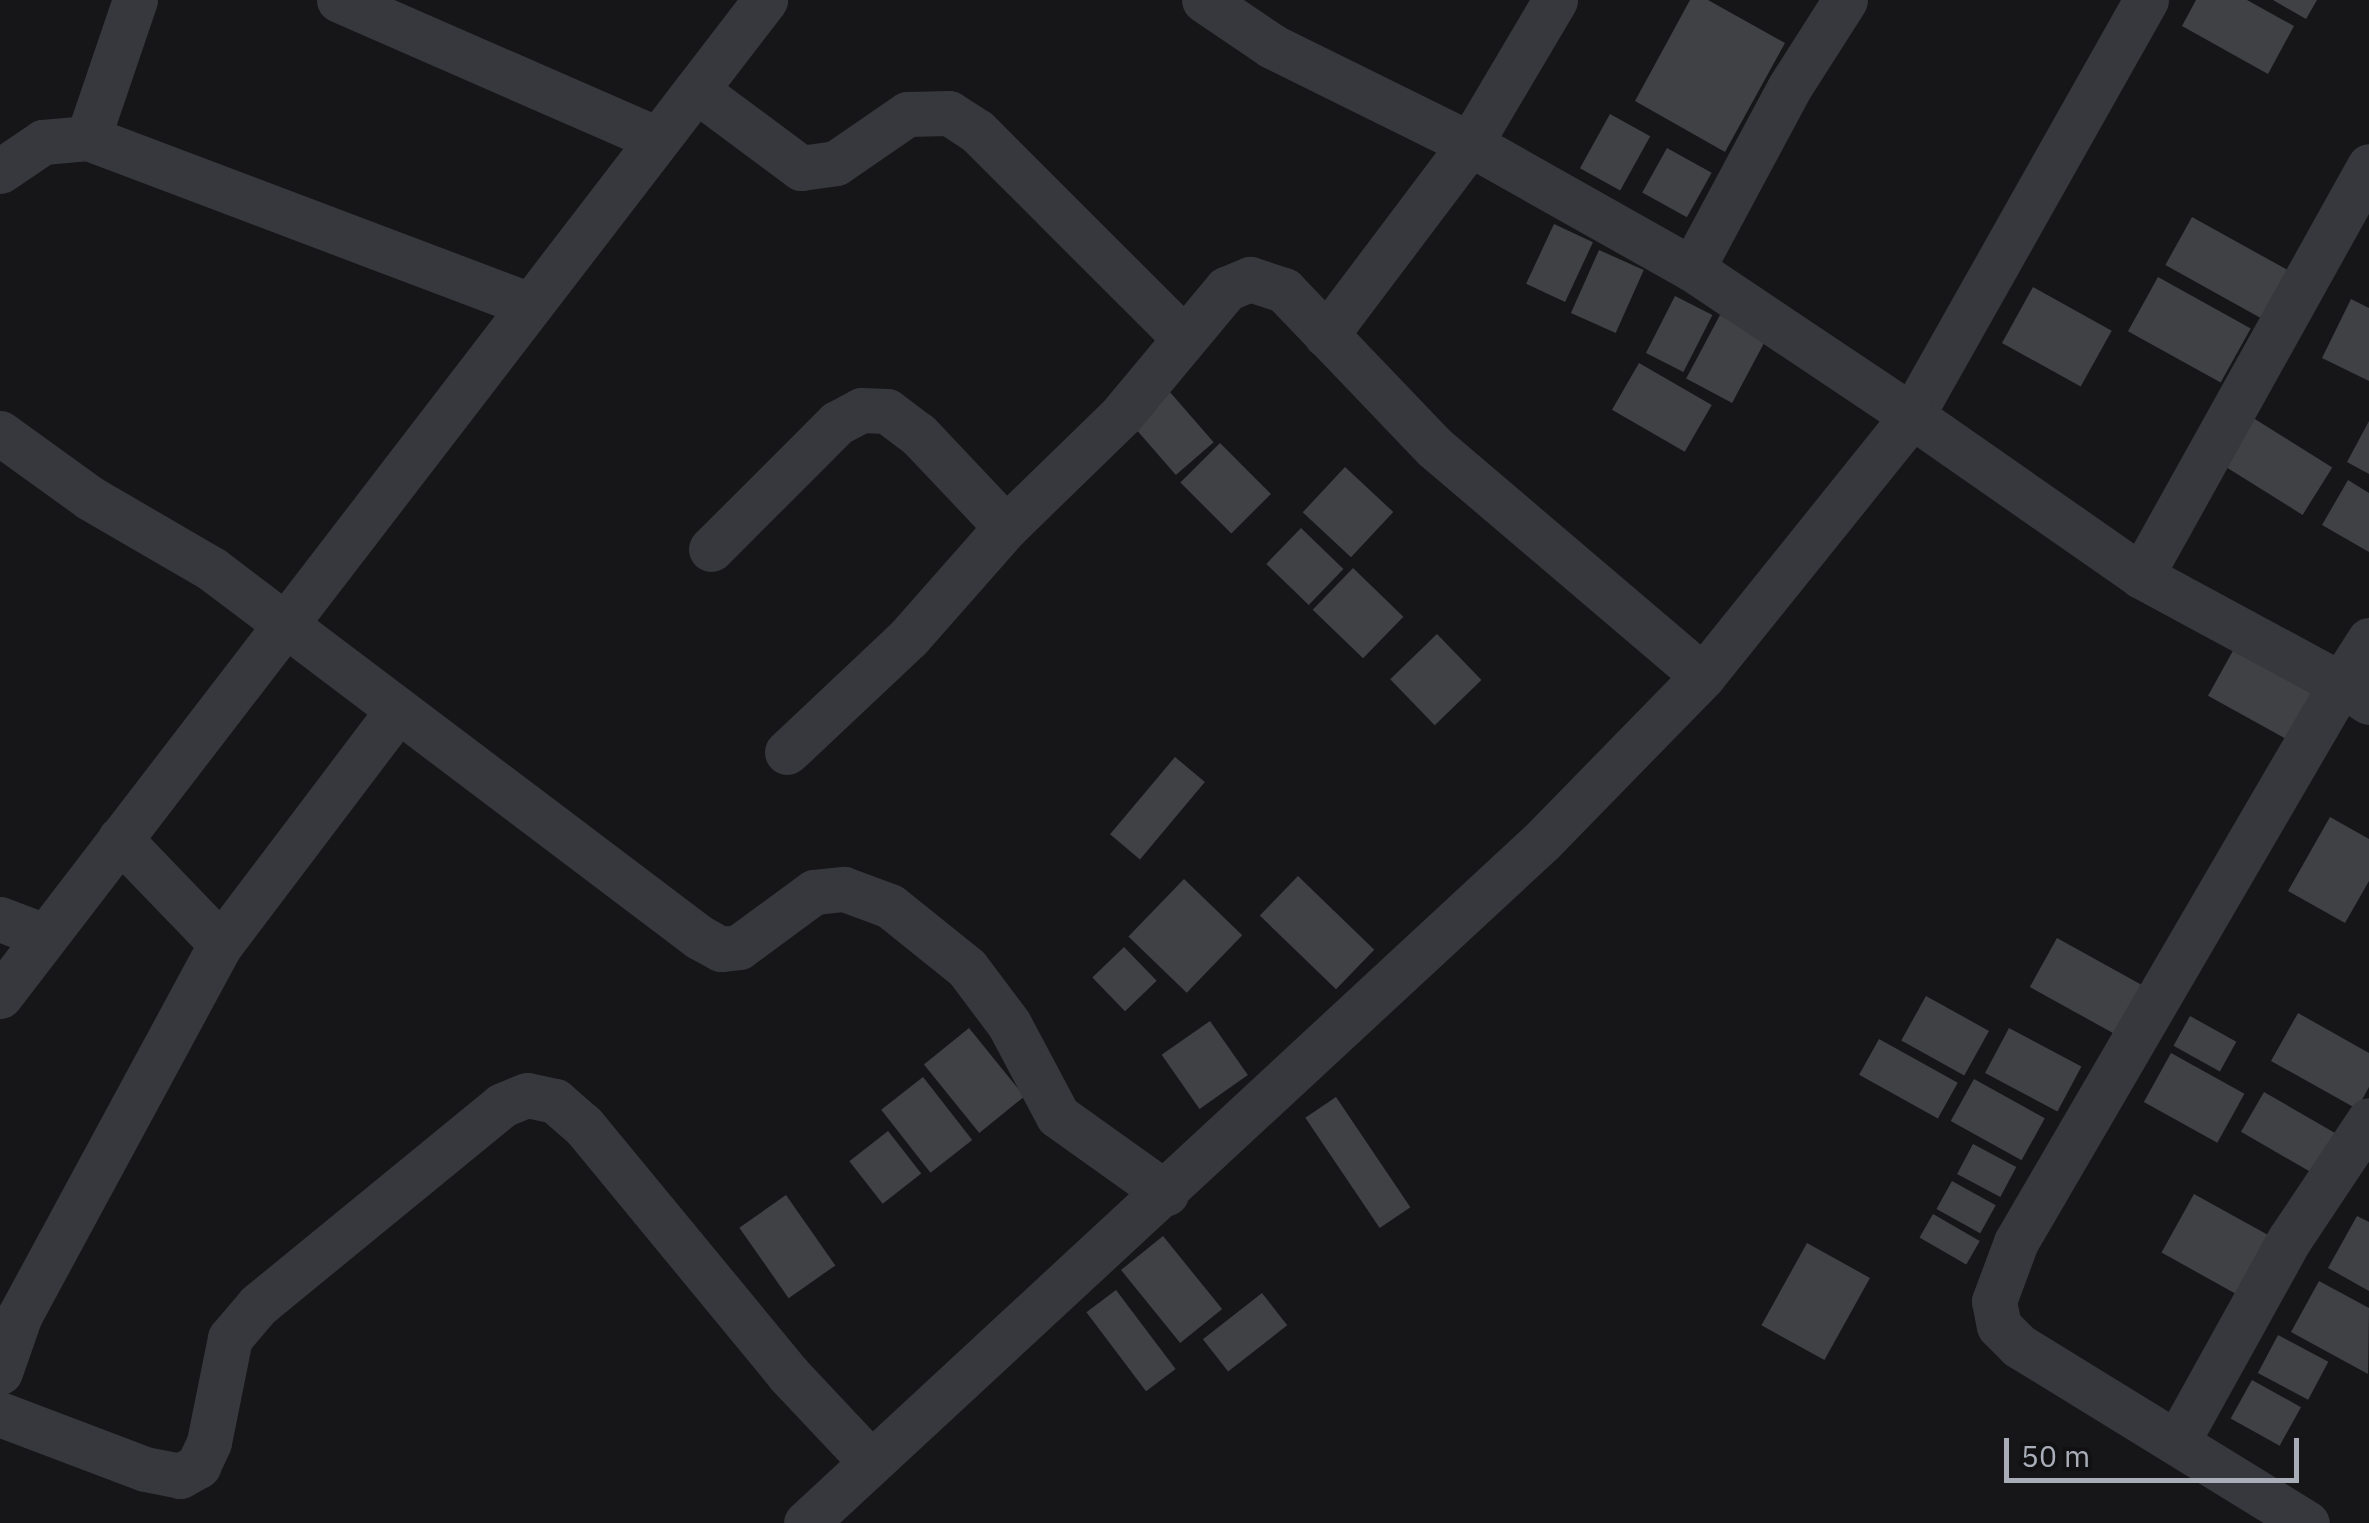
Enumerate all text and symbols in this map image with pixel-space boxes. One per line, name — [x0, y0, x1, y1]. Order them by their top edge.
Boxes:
scale bar — [2009, 1418, 2304, 1480]
text: 50 m — [2021, 1436, 2090, 1475]

